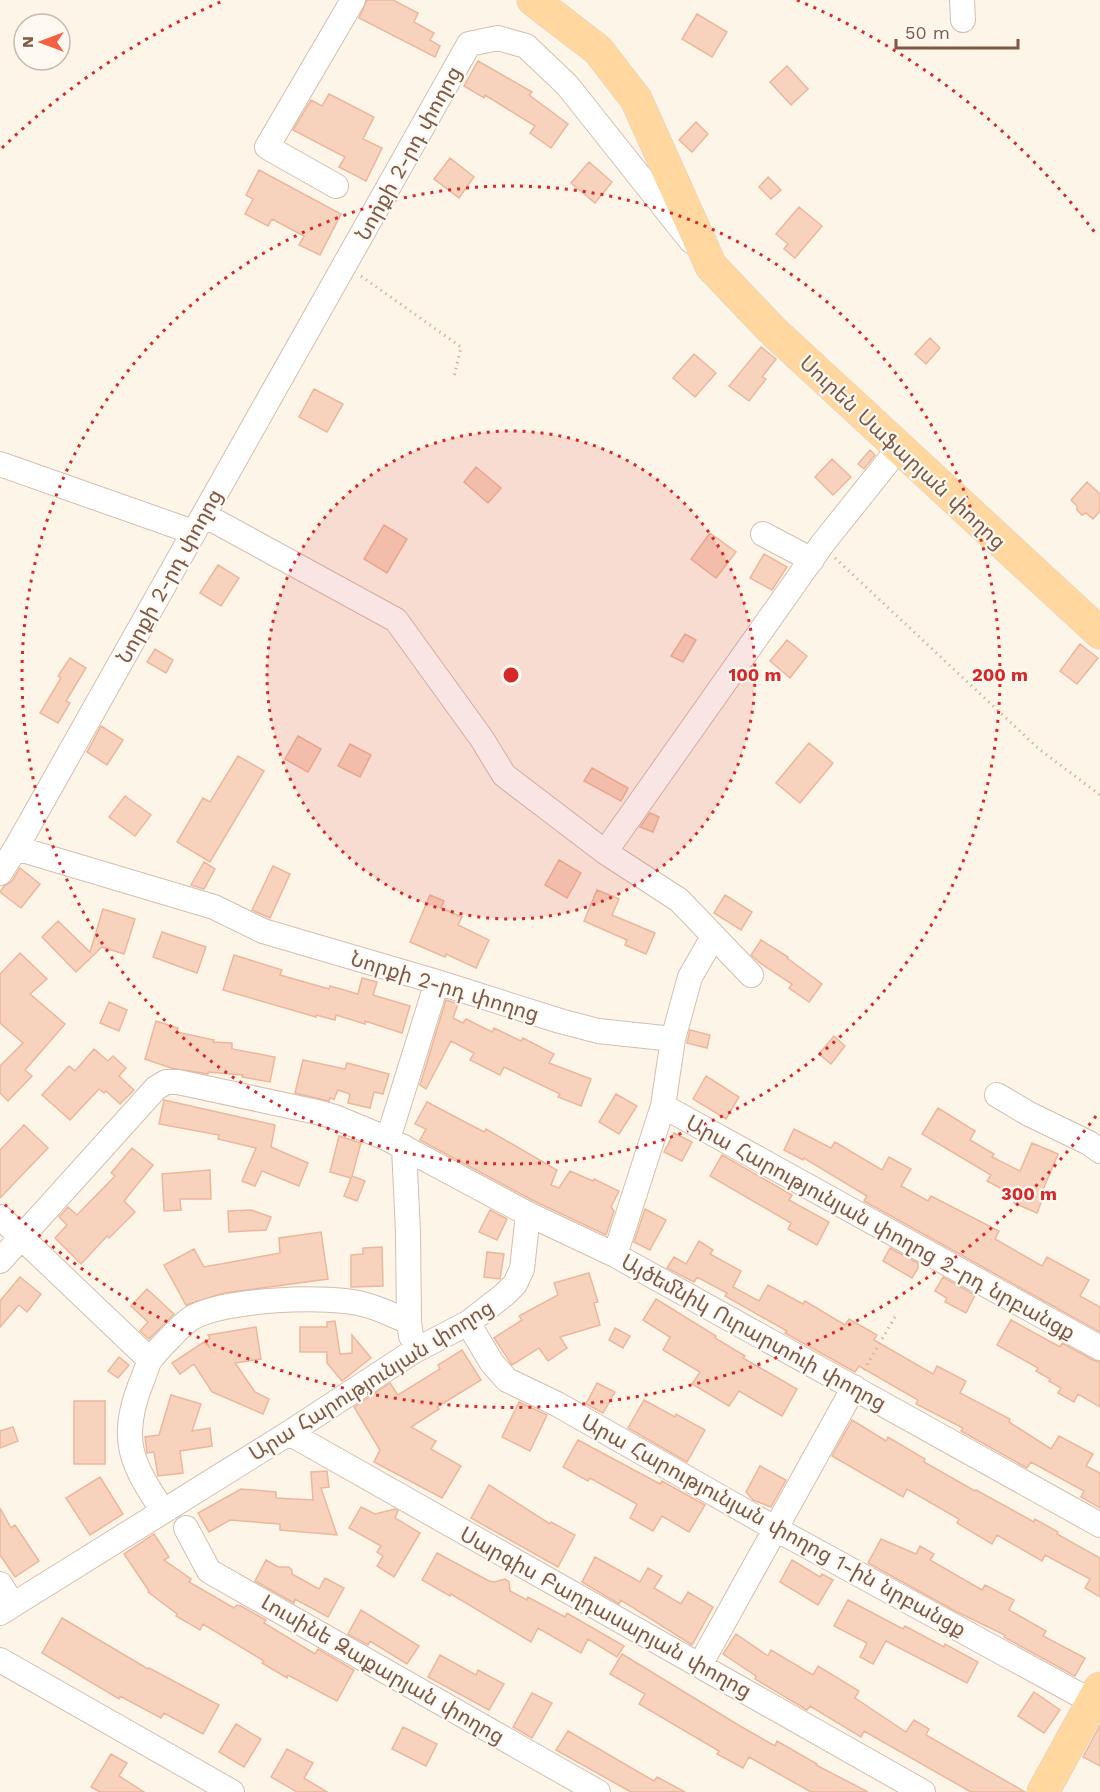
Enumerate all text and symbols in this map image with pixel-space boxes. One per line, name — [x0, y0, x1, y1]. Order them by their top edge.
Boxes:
north arrow — [12, 12, 72, 72]
scale bar — [896, 12, 1018, 50]
text: 50 m — [905, 22, 950, 43]
text: N — [18, 36, 37, 48]
street label: Նորքի 2-րդ փողոց — [350, 61, 466, 245]
street label: Սուրեն Սաֆարյան փողոց — [795, 350, 1011, 554]
street label: Նորքի 2-րդ փողոց — [111, 484, 227, 668]
text: 100 m — [728, 664, 782, 685]
text: 200 m — [972, 664, 1028, 685]
centre of rings — [501, 665, 521, 685]
street label: Նորքի 2-րդ փողոց — [348, 945, 542, 1027]
street label: Արա Հարությունյան փողոց 2-րդ նրբանցք — [682, 1109, 1080, 1345]
text: 300 m — [1001, 1183, 1057, 1204]
street label: Այծեմնիկ Ուրարտուի փողոց — [617, 1249, 891, 1415]
street label: Արա Հարությունյան փողոց — [244, 1294, 498, 1466]
street label: Արա Հարությունյան փողոց 1-ին նրբանցք — [577, 1408, 971, 1642]
street label: Սարգիս Բաղդասարյան փողոց — [456, 1521, 756, 1703]
street label: Լուսինե Զաքարյան փողոց — [257, 1589, 509, 1749]

